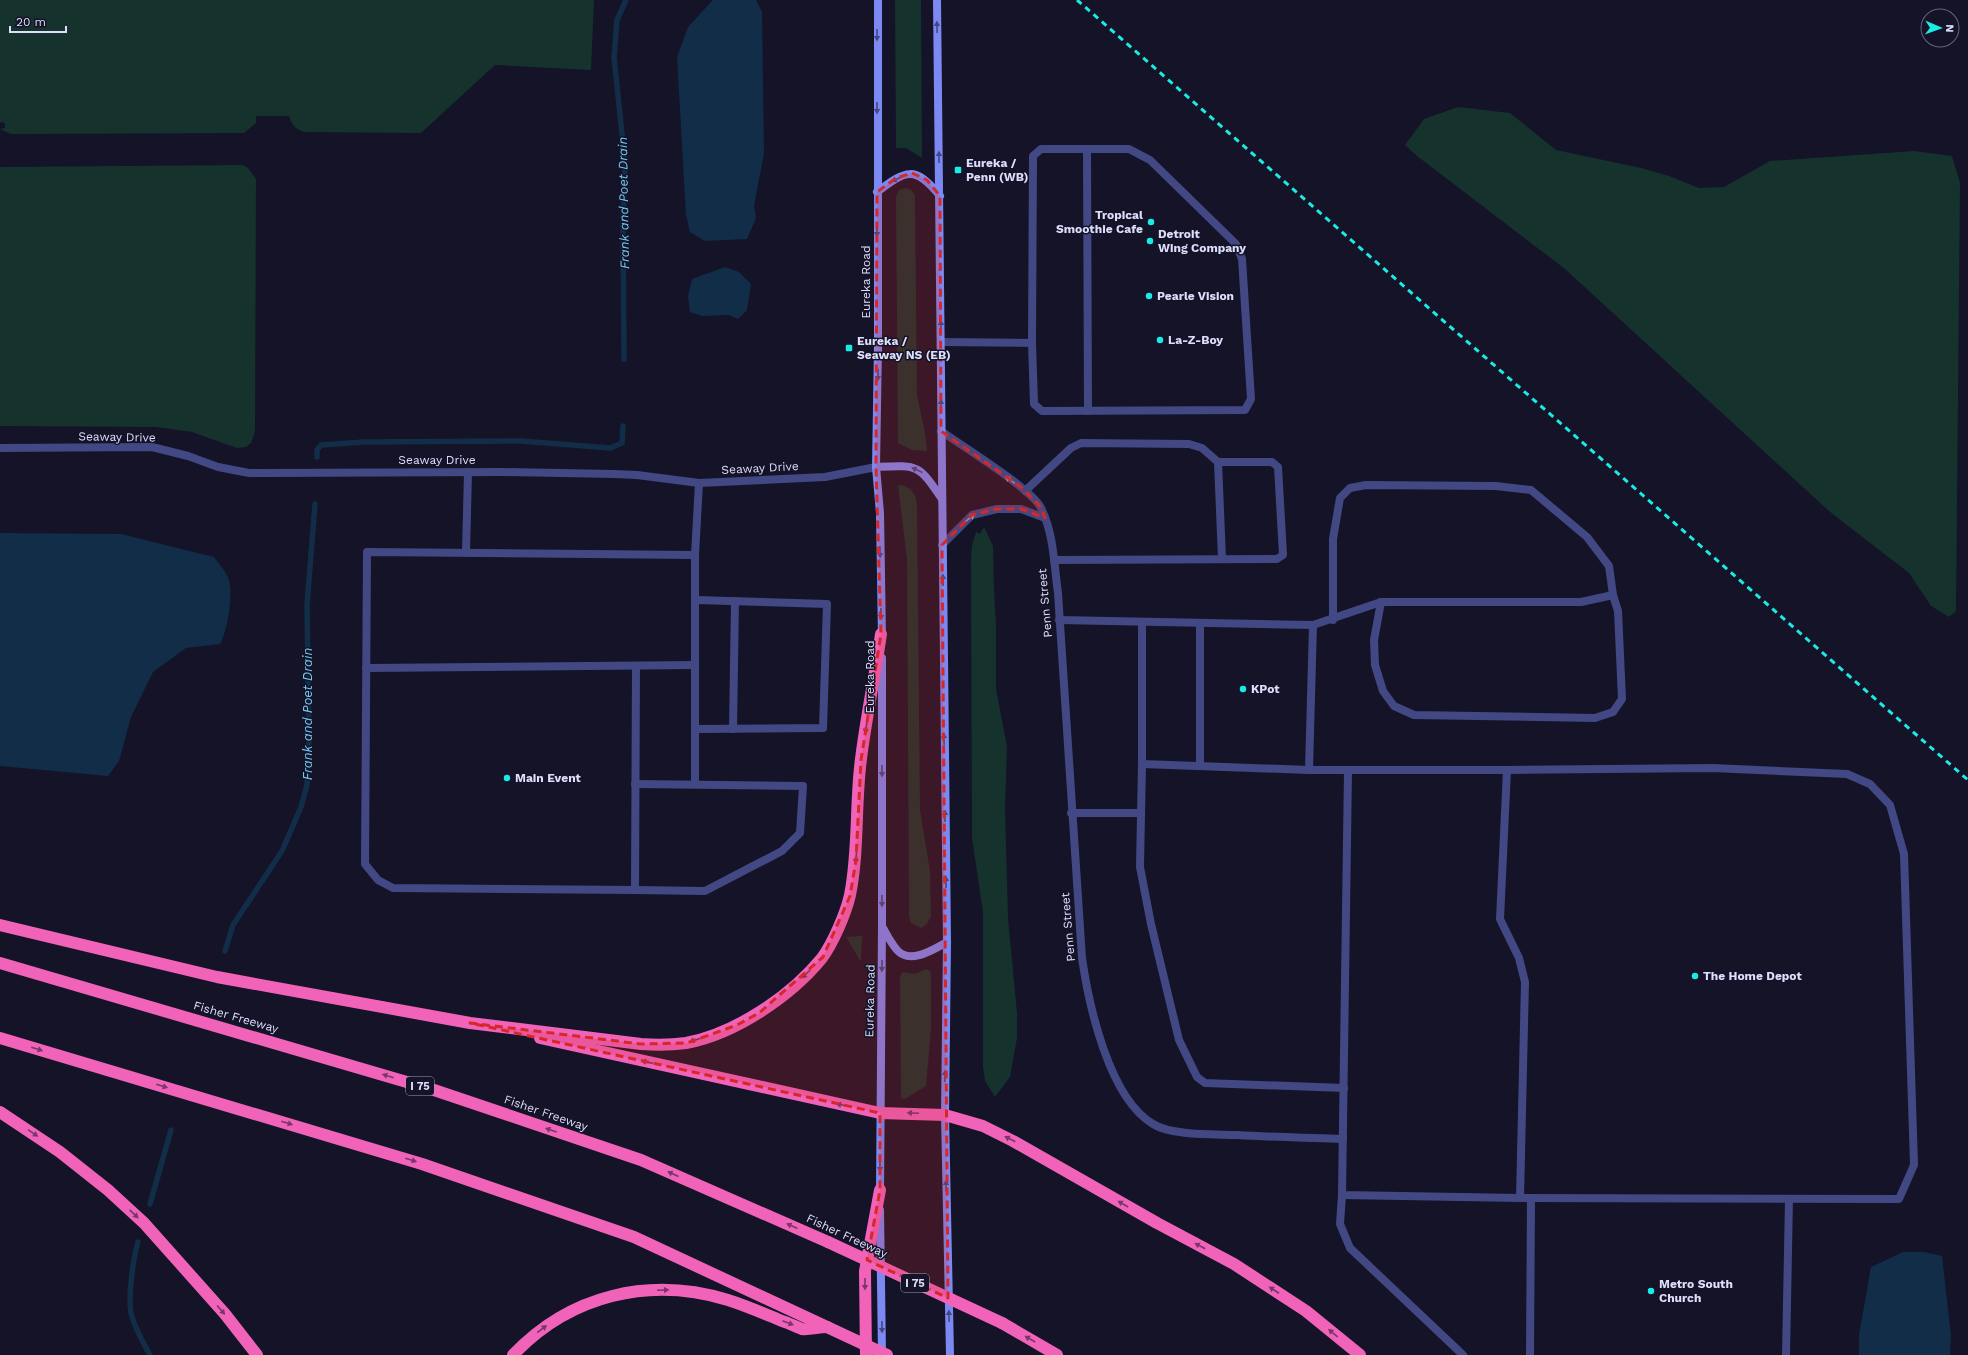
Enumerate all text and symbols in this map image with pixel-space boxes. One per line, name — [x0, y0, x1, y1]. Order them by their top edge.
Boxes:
scale bar — [10, 8, 66, 34]
north arrow — [1920, 8, 1960, 48]
text: 20 m — [16, 15, 46, 29]
one-way arrow — [934, 20, 940, 33]
text: N — [1943, 24, 1956, 33]
one-way arrow — [874, 29, 881, 41]
one-way arrow — [874, 102, 880, 115]
water label: Frank and Poet Drain — [615, 136, 632, 269]
one-way arrow — [936, 150, 942, 163]
place label: Eureka / Penn (WB) — [966, 156, 1029, 184]
marker: Eureka / Penn (WB) — [953, 165, 963, 175]
one-way arrow — [892, 176, 903, 182]
place label: Tropical Smoothie Cafe — [1056, 208, 1143, 236]
marker: Tropical Smoothie Cafe — [1146, 217, 1156, 227]
one-way arrow — [874, 225, 880, 238]
place label: Detroit Wing Company — [1158, 227, 1246, 255]
marker: Detroit Wing Company — [1145, 236, 1155, 246]
street label: Eureka Road — [859, 245, 873, 319]
place label: Pearle Vision — [1157, 289, 1234, 303]
marker: Pearle Vision — [1144, 291, 1154, 301]
one-way arrow — [938, 319, 944, 332]
place label: La-Z-Boy — [1168, 333, 1223, 347]
place label: Eureka / Seaway NS (EB) — [857, 334, 951, 362]
marker: La-Z-Boy — [1155, 335, 1165, 345]
marker: Eureka / Seaway NS (EB) — [844, 343, 854, 353]
one-way arrow — [875, 369, 881, 382]
one-way arrow — [938, 398, 944, 411]
street label: Seaway Drive — [78, 429, 156, 445]
street label: Seaway Drive — [398, 453, 476, 467]
street label: Seaway Drive — [721, 459, 799, 477]
one-way arrow — [912, 467, 923, 473]
one-way arrow — [1005, 476, 1016, 484]
one-way arrow — [964, 514, 975, 522]
one-way arrow — [877, 546, 883, 559]
street label: Penn Street — [1035, 568, 1055, 638]
one-way arrow — [940, 573, 946, 586]
one-way arrow — [878, 608, 884, 621]
street label: Eureka Road — [863, 640, 877, 714]
water label: Frank and Poet Drain — [300, 648, 315, 780]
place label: KPot — [1251, 682, 1280, 696]
marker: KPot — [1238, 684, 1248, 694]
one-way arrow — [863, 722, 869, 734]
one-way arrow — [941, 732, 947, 745]
one-way arrow — [879, 765, 885, 778]
place label: Main Event — [515, 771, 582, 785]
marker: Main Event — [502, 773, 512, 783]
one-way arrow — [942, 809, 948, 822]
one-way arrow — [852, 851, 859, 864]
one-way arrow — [942, 876, 949, 888]
street label: Penn Street — [1058, 892, 1078, 962]
one-way arrow — [879, 895, 885, 908]
one-way arrow — [879, 960, 885, 973]
street label: Eureka Road — [862, 964, 878, 1038]
one-way arrow — [801, 969, 811, 979]
place label: The Home Depot — [1703, 969, 1803, 983]
marker: The Home Depot — [1690, 971, 1700, 981]
street label: Fisher Freeway — [192, 998, 281, 1036]
one-way arrow — [689, 1037, 701, 1043]
one-way arrow — [32, 1046, 44, 1052]
one-way arrow — [641, 1058, 653, 1064]
one-way arrow — [942, 1069, 948, 1082]
one-way arrow — [381, 1073, 393, 1079]
road number: I 75 — [406, 1077, 434, 1095]
one-way arrow — [156, 1083, 168, 1089]
street label: Fisher Freeway — [502, 1092, 590, 1134]
one-way arrow — [836, 1102, 848, 1108]
one-way arrow — [906, 1110, 919, 1116]
one-way arrow — [281, 1120, 293, 1126]
one-way arrow — [545, 1126, 557, 1132]
one-way arrow — [27, 1129, 38, 1137]
one-way arrow — [1004, 1136, 1016, 1142]
one-way arrow — [405, 1157, 417, 1163]
one-way arrow — [877, 1160, 883, 1173]
one-way arrow — [668, 1171, 679, 1177]
one-way arrow — [943, 1179, 949, 1192]
one-way arrow — [1117, 1200, 1129, 1207]
one-way arrow — [129, 1209, 139, 1219]
street label: Fisher Freeway — [804, 1211, 890, 1261]
one-way arrow — [787, 1223, 798, 1229]
one-way arrow — [1194, 1243, 1206, 1249]
road number: I 75 — [901, 1274, 929, 1292]
place label: Metro South Church — [1659, 1277, 1733, 1305]
one-way arrow — [862, 1278, 868, 1291]
one-way arrow — [1269, 1286, 1279, 1294]
marker: Metro South Church — [1646, 1286, 1656, 1296]
one-way arrow — [657, 1287, 670, 1293]
one-way arrow — [217, 1305, 226, 1315]
one-way arrow — [946, 1309, 952, 1322]
one-way arrow — [782, 1320, 794, 1326]
one-way arrow — [879, 1321, 885, 1334]
one-way arrow — [536, 1324, 547, 1333]
one-way arrow — [1328, 1329, 1338, 1337]
one-way arrow — [1024, 1336, 1036, 1343]

